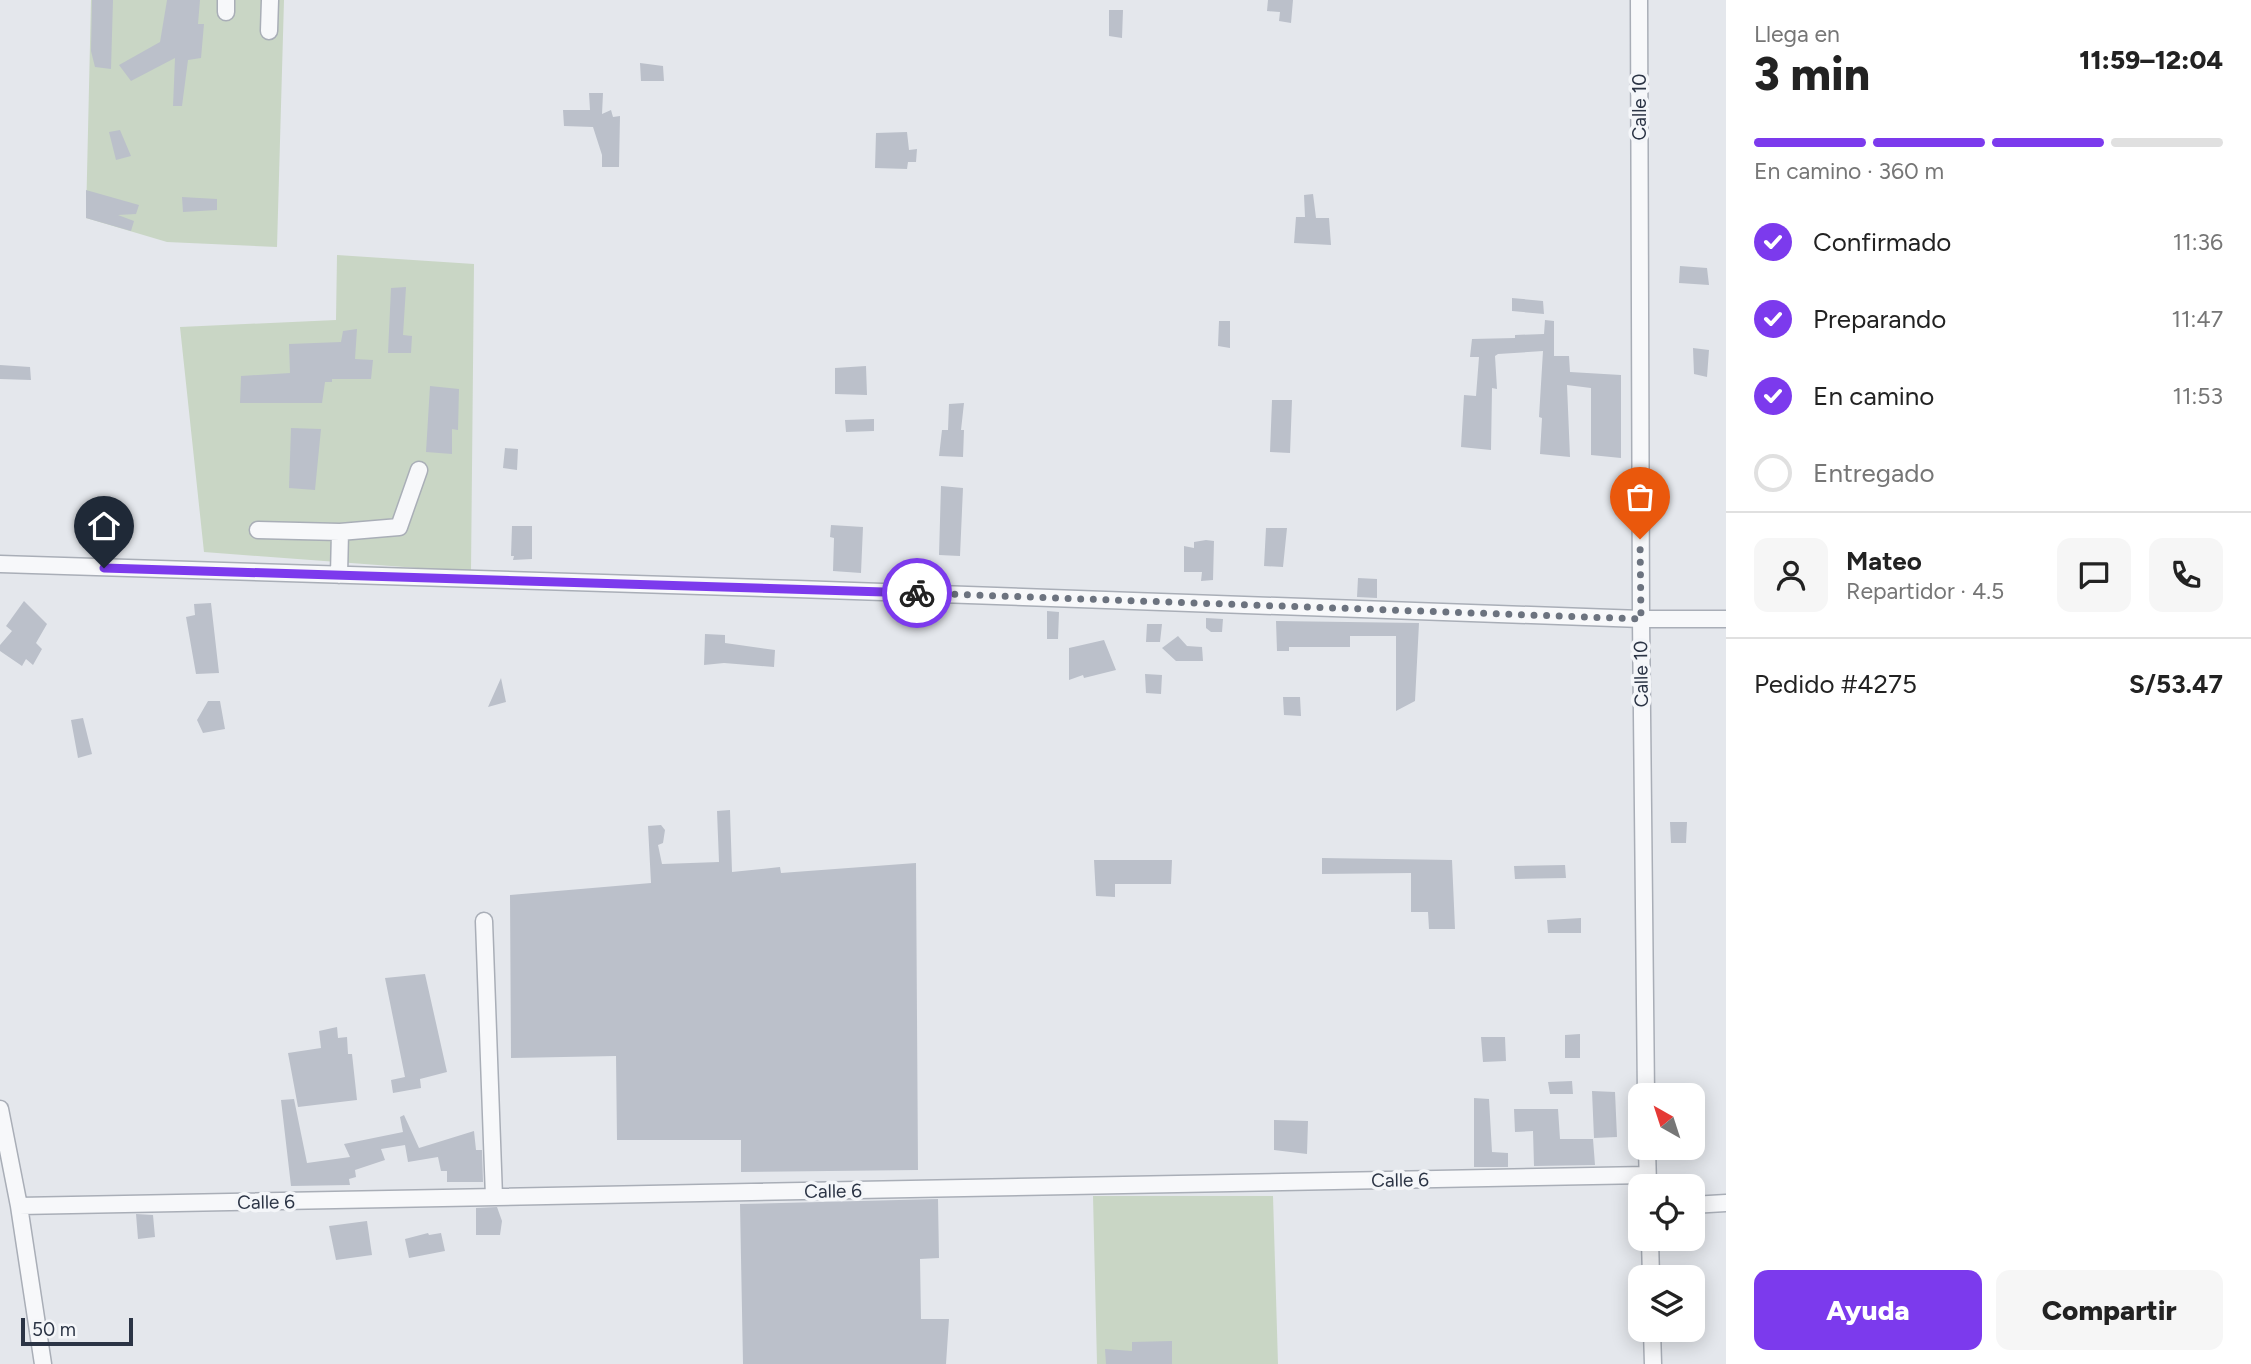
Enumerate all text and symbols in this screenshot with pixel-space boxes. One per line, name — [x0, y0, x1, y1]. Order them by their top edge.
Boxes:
text: Llega en — [1754, 20, 1840, 48]
text: 11:59–12:04 — [2079, 44, 2223, 76]
text: 3 min — [1754, 46, 1870, 102]
street label: Calle 10 — [1628, 74, 1651, 140]
text: En camino · 360 m — [1754, 157, 1944, 185]
icon: check — [1754, 223, 1792, 261]
text: Confirmado — [1813, 226, 1951, 258]
text: 11:36 — [2173, 228, 2223, 256]
icon: check — [1754, 300, 1792, 338]
text: Preparando — [1813, 303, 1946, 335]
text: 11:47 — [2172, 305, 2223, 333]
icon: check — [1754, 377, 1792, 415]
text: En camino — [1813, 380, 1934, 412]
text: 11:53 — [2172, 382, 2223, 410]
text: Entregado — [1813, 457, 1935, 489]
pin — [1610, 467, 1670, 539]
icon: bag — [1621, 478, 1659, 516]
pin — [74, 496, 134, 568]
icon: home — [85, 507, 123, 545]
button: person — [1754, 538, 1828, 612]
button: chat — [2057, 538, 2131, 612]
button: phone — [2149, 538, 2223, 612]
text: Mateo — [1846, 545, 1922, 577]
courier — [882, 558, 952, 628]
icon: bike — [898, 574, 936, 612]
text: Repartidor · 4.5 — [1846, 577, 2004, 605]
street label: Calle 10 — [1629, 640, 1653, 708]
text: Pedido #4275 — [1754, 668, 1917, 700]
text: S/53.47 — [2129, 668, 2223, 700]
north arrow — [1628, 1083, 1704, 1160]
map controls — [1628, 1083, 1705, 1342]
street label: Calle 6 — [1371, 1168, 1429, 1192]
button: locate — [1628, 1174, 1705, 1251]
street label: Calle 6 — [804, 1179, 862, 1203]
street label: Calle 6 — [237, 1190, 295, 1214]
button: layers — [1628, 1265, 1705, 1342]
button: Ayuda — [1754, 1270, 1982, 1350]
button: Compartir — [1996, 1270, 2223, 1350]
scale bar — [21, 1315, 133, 1347]
text: 50 m — [32, 1318, 76, 1341]

